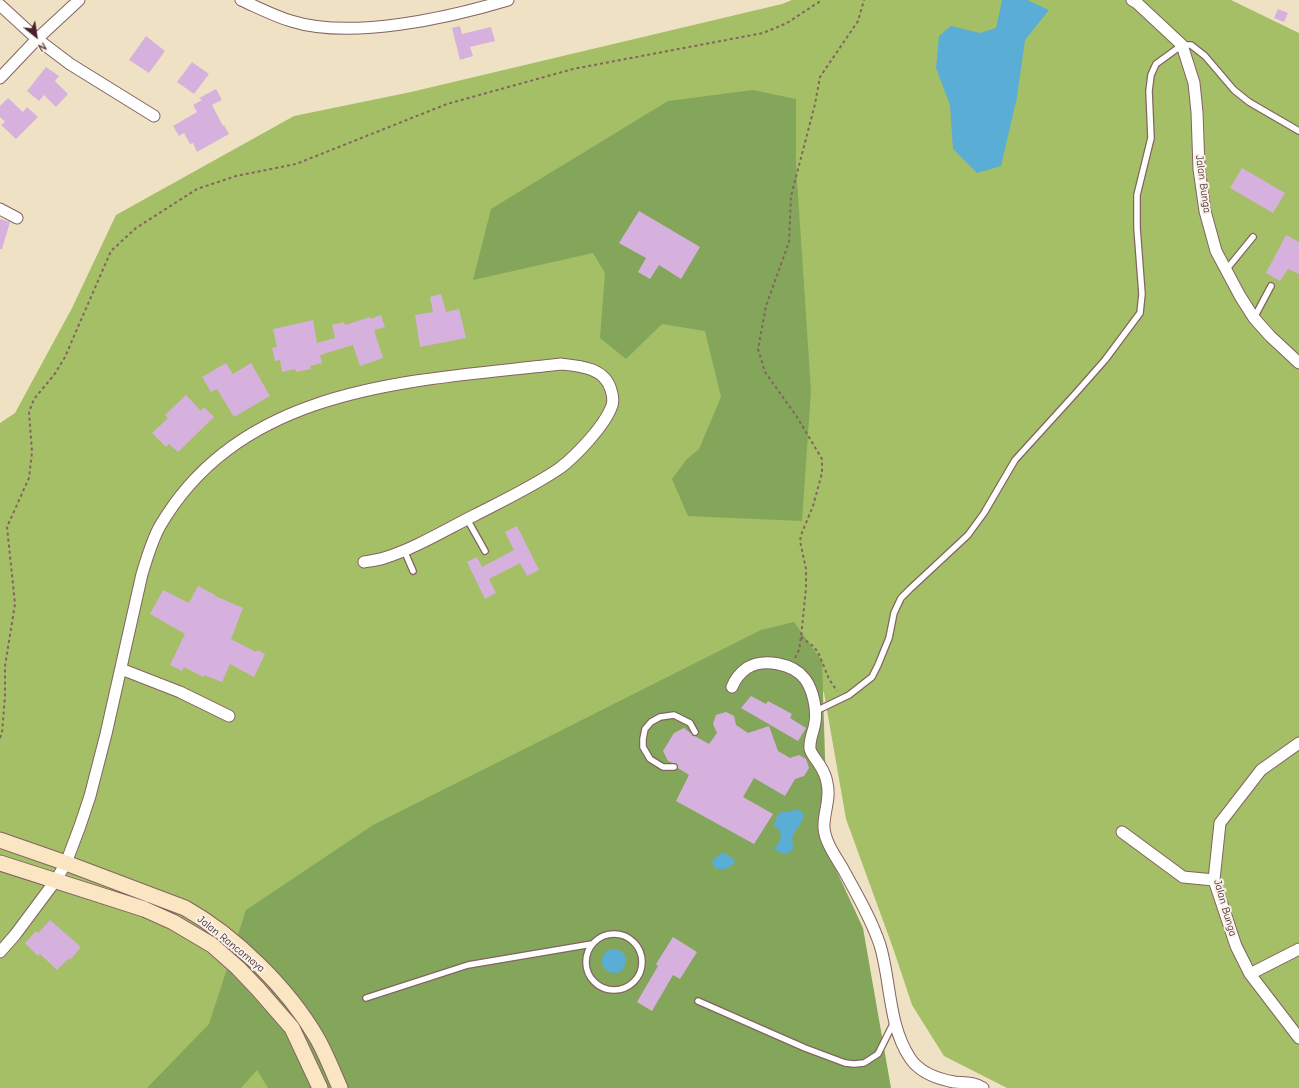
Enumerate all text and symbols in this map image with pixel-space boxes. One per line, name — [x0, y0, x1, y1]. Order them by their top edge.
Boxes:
north arrow — [16, 16, 56, 56]
text: N — [36, 39, 49, 54]
street label: Jalan Bunga — [1192, 154, 1214, 214]
street label: Jalan Bunga — [1211, 878, 1239, 938]
street label: Jalan Rancamaya — [195, 913, 267, 975]

